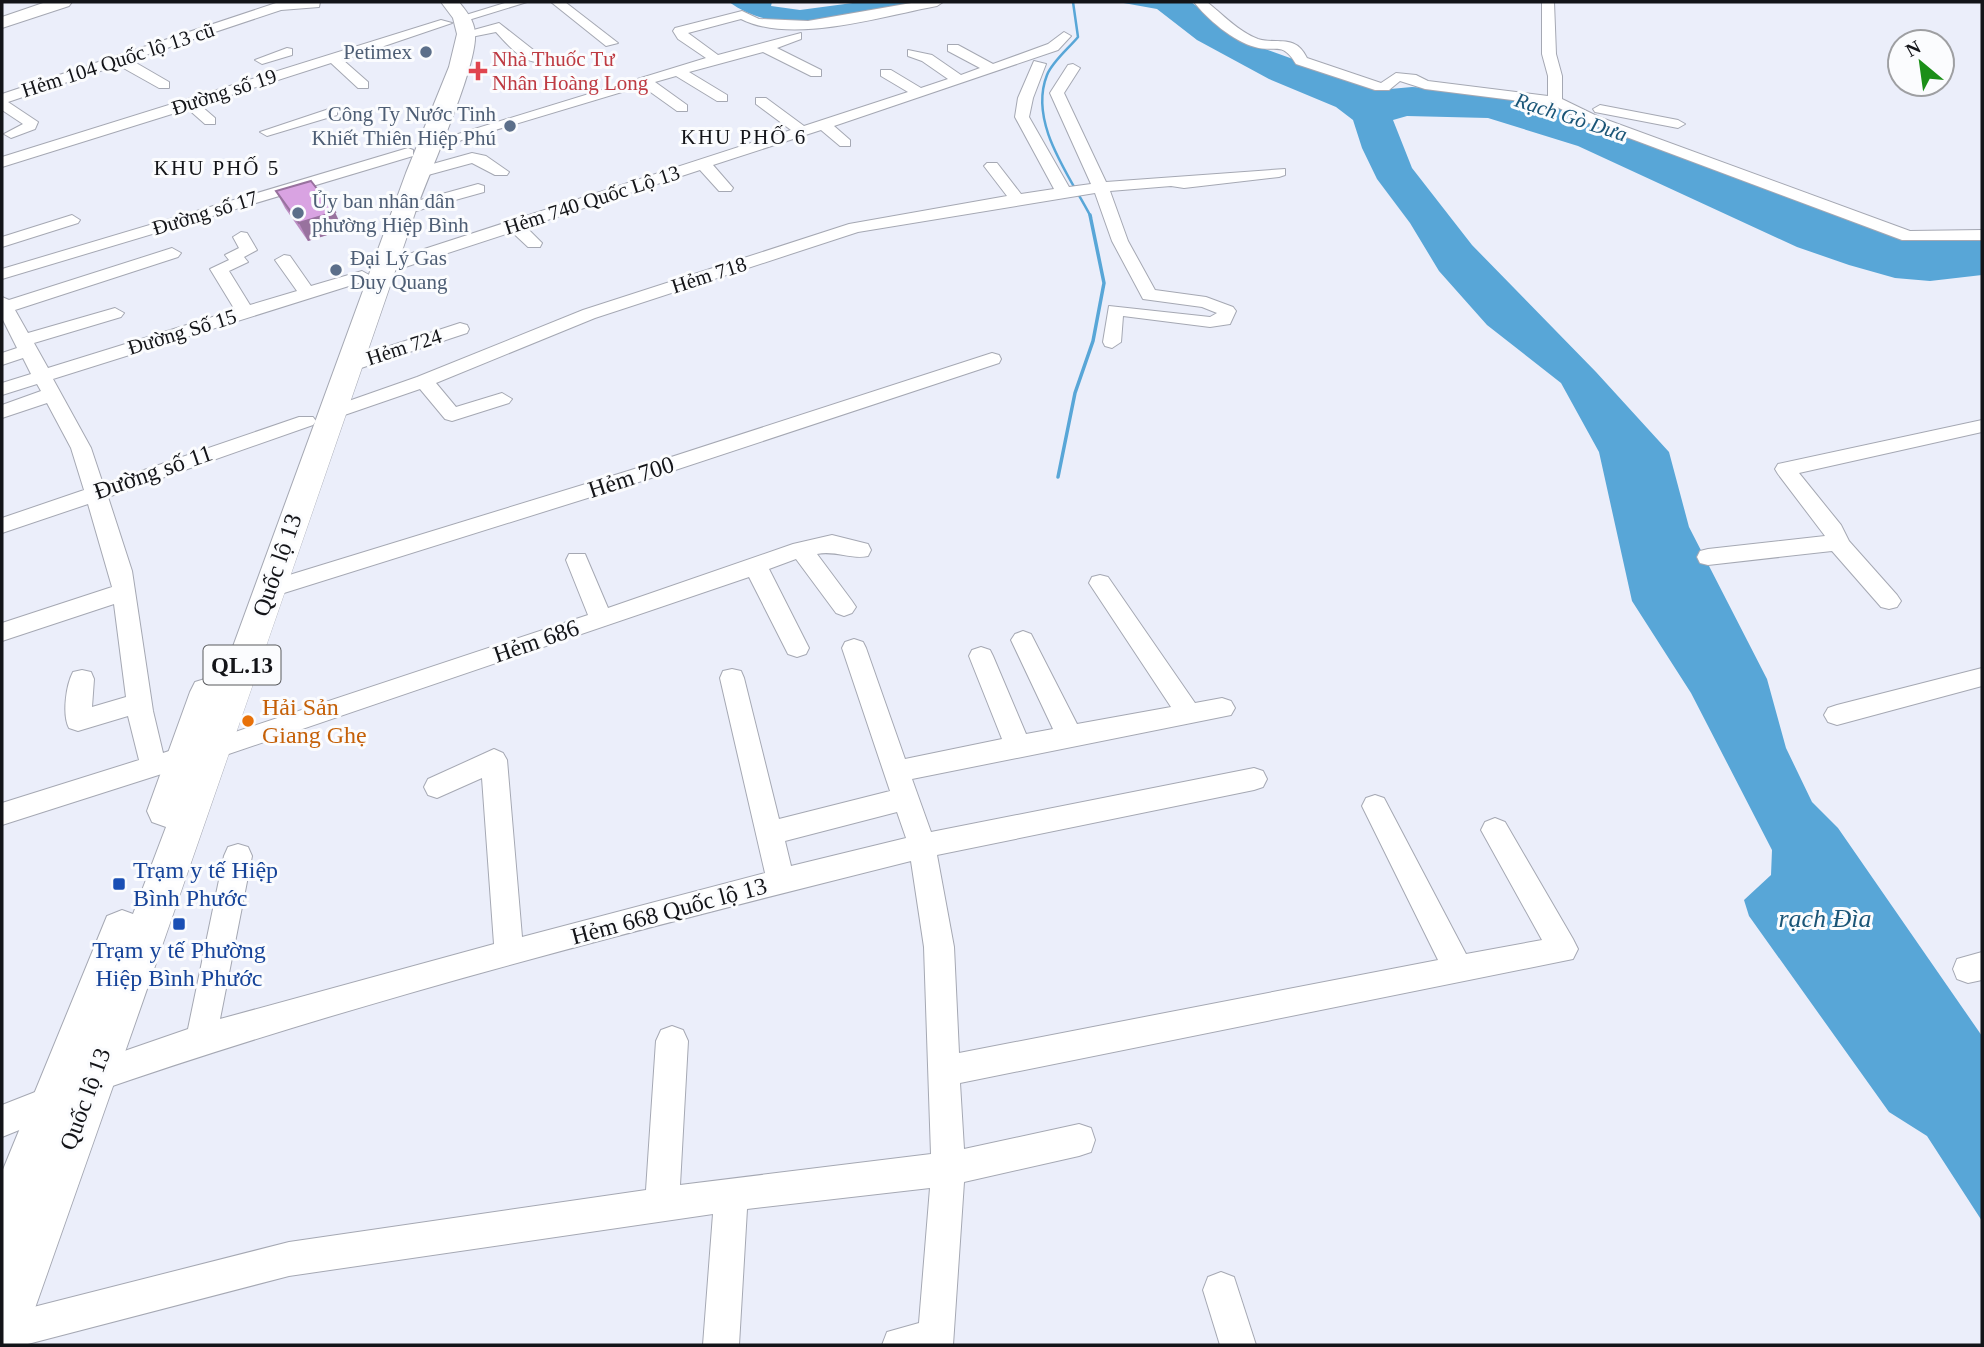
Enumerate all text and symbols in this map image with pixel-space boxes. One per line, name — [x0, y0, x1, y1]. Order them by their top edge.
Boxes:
street label: Hẻm 104 Quốc lộ 13 cũ — [19, 17, 218, 103]
north arrow — [1886, 28, 1956, 98]
text: N — [1902, 36, 1924, 61]
place label: Petimex — [343, 40, 412, 64]
marker: Petimex — [418, 44, 434, 60]
place label: Nhà Thuốc Tư Nhân Hoàng Long — [492, 47, 649, 95]
marker: Nhà Thuốc Tư Nhân Hoàng Long — [470, 63, 486, 79]
street label: Đường số 19 — [169, 64, 279, 120]
water label: Rạch Gò Dưa — [1511, 87, 1630, 146]
place label: Công Ty Nước Tinh Khiết Thiên Hiệp Phú — [311, 102, 496, 150]
marker: Công Ty Nước Tinh Khiết Thiên Hiệp Phú — [502, 118, 518, 134]
district label: KHU PHỐ 6 — [681, 125, 807, 149]
district label: KHU PHỐ 5 — [154, 156, 280, 180]
street label: Hẻm 740 Quốc Lộ 13 — [501, 160, 683, 240]
street label: Đường số 17 — [149, 186, 261, 240]
place label: Ủy ban nhân dân phường Hiệp Bình — [312, 189, 469, 237]
marker: Ủy ban nhân dân phường Hiệp Bình — [290, 205, 306, 221]
place label: Đại Lý Gas Duy Quang — [350, 246, 448, 294]
street label: Hẻm 718 — [668, 252, 750, 298]
marker: Đại Lý Gas Duy Quang — [328, 262, 344, 278]
street label: Đường Số 15 — [125, 304, 239, 360]
street label: Hẻm 724 — [363, 323, 445, 370]
street label: Đường số 11 — [90, 440, 216, 504]
street label: Hẻm 700 — [585, 451, 677, 503]
street label: Quốc lộ 13 — [247, 510, 307, 620]
street label: Hẻm 686 — [490, 614, 582, 668]
road number: QL.13 — [204, 646, 280, 684]
place label: Hải Sản Giang Ghẹ — [262, 694, 367, 748]
marker: Hải Sản Giang Ghẹ — [240, 713, 256, 729]
place label: Trạm y tế Hiệp Bình Phước — [133, 857, 278, 911]
street label: Hẻm 668 Quốc lộ 13 — [568, 872, 770, 950]
marker: Trạm y tế Hiệp Bình Phước — [111, 876, 127, 892]
water label: rạch Đìa — [1778, 904, 1872, 933]
marker: Trạm y tế Phường Hiệp Bình Phước — [171, 916, 187, 932]
place label: Trạm y tế Phường Hiệp Bình Phước — [92, 937, 266, 991]
street label: Quốc lộ 13 — [55, 1044, 115, 1154]

